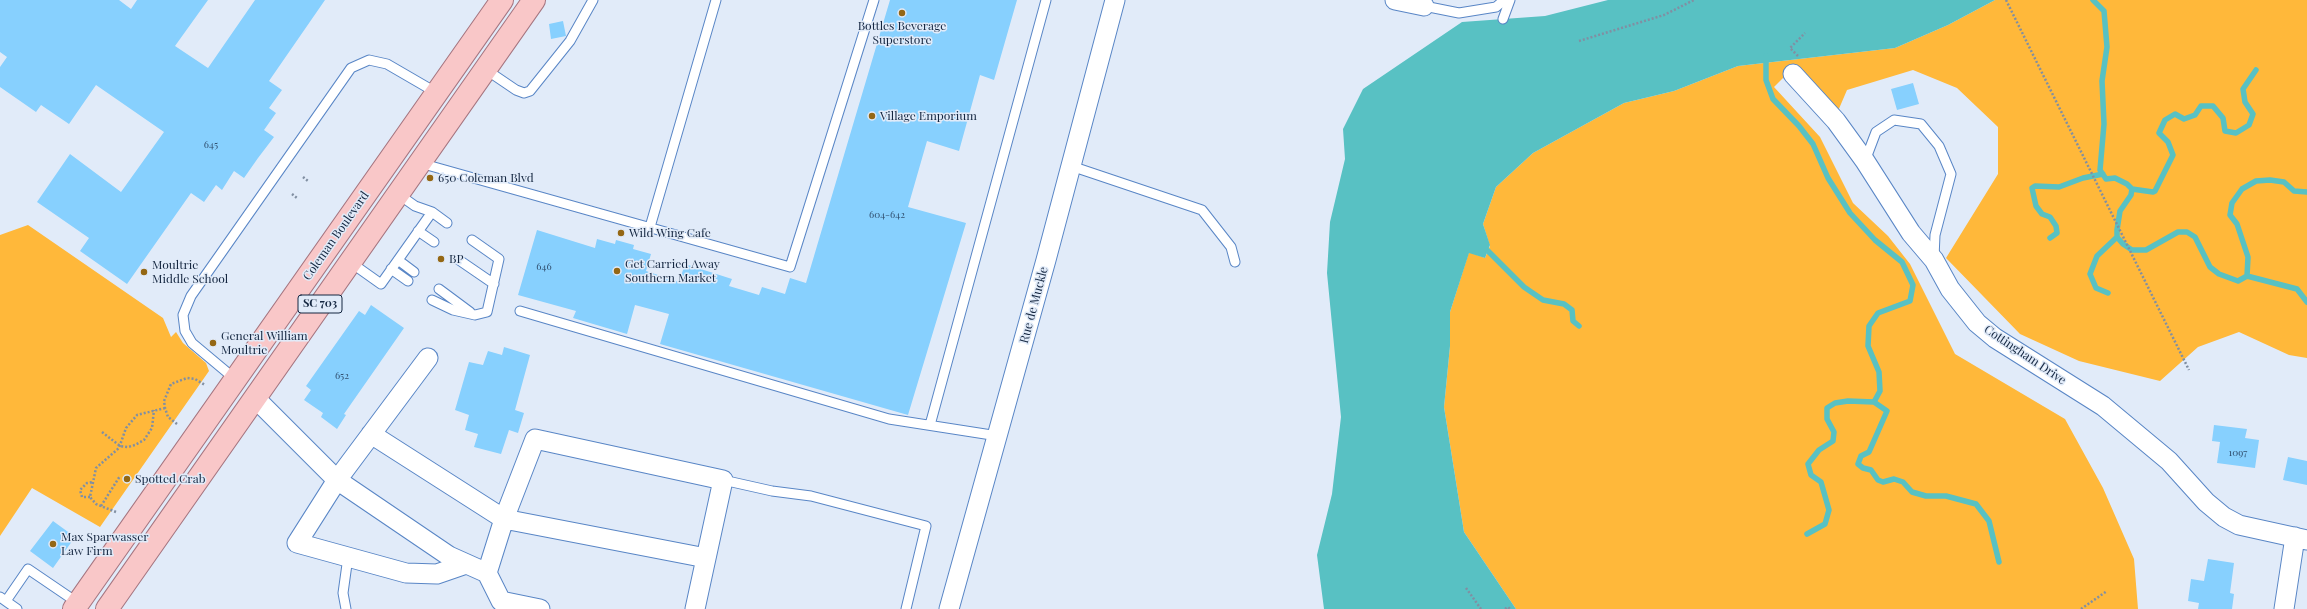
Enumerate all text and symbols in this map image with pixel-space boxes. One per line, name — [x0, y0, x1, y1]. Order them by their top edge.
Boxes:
marker: Bottles Beverage Superstore — [897, 8, 907, 18]
place label: Bottles Beverage Superstore — [858, 19, 946, 47]
place label: Village Emporium — [880, 109, 977, 123]
marker: Village Emporium — [867, 111, 877, 121]
house number: 645 — [204, 139, 218, 151]
place label: 650 Coleman Blvd — [438, 171, 534, 185]
marker: 650 Coleman Blvd — [425, 173, 435, 183]
street label: Coleman Boulevard — [300, 189, 372, 283]
house number: 604-642 — [869, 209, 905, 221]
place label: Wild Wing Cafe — [629, 226, 711, 240]
marker: Wild Wing Cafe — [616, 228, 626, 238]
place label: BP — [449, 252, 463, 266]
marker: BP — [436, 254, 446, 264]
place label: Get Carried Away Southern Market — [625, 257, 720, 285]
place label: Moultrie Middle School — [152, 258, 228, 286]
house number: 646 — [536, 261, 552, 273]
street label: Rue de Muckle — [1017, 265, 1051, 345]
marker: Get Carried Away Southern Market — [612, 266, 622, 276]
marker: Moultrie Middle School — [139, 267, 149, 277]
road number: SC 703 — [298, 295, 342, 313]
street label: Cottingham Drive — [1981, 322, 2069, 388]
place label: General William Moultrie — [221, 329, 308, 357]
marker: General William Moultrie — [208, 338, 218, 348]
house number: 652 — [335, 370, 349, 382]
house number: 1097 — [2229, 447, 2247, 459]
place label: Spotted Crab — [135, 472, 205, 486]
marker: Spotted Crab — [122, 474, 132, 484]
place label: Max Sparwasser Law Firm — [61, 530, 149, 558]
marker: Max Sparwasser Law Firm — [48, 539, 58, 549]

